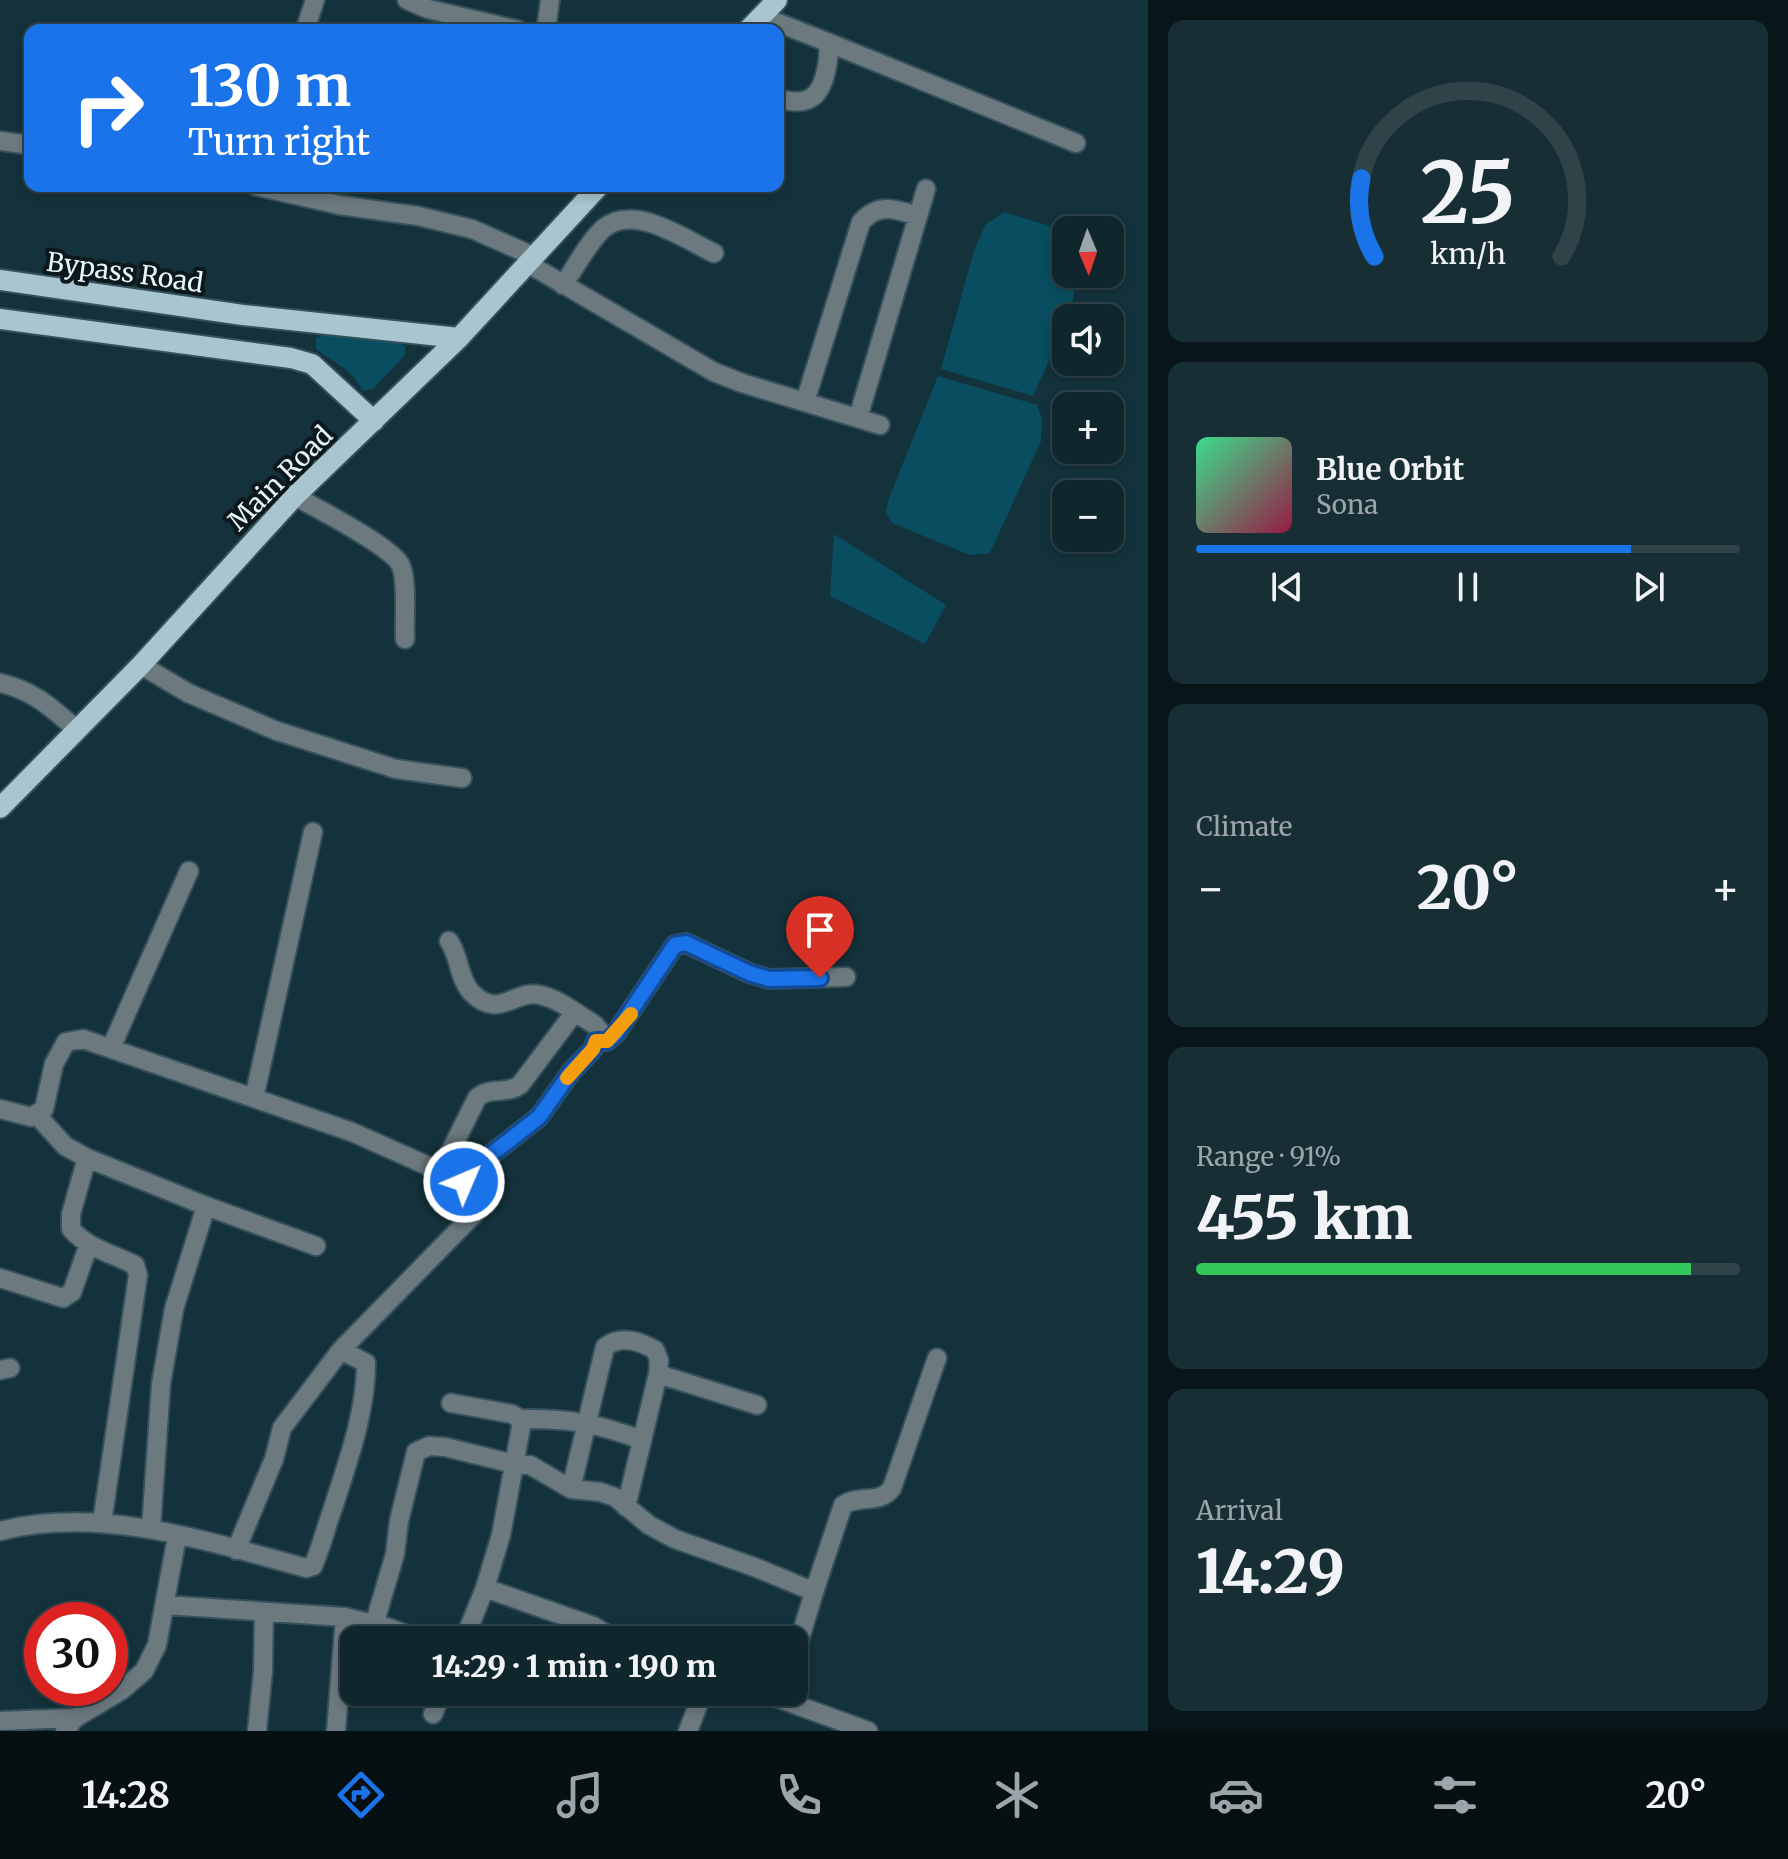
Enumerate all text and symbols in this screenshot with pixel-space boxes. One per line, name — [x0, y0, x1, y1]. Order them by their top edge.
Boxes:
text: 130 m — [188, 51, 351, 121]
icon: right — [56, 56, 160, 160]
text: Turn right — [188, 120, 370, 165]
text: 25 — [1420, 141, 1516, 246]
north arrow — [1052, 216, 1124, 288]
map controls — [1052, 216, 1124, 552]
text: km/h — [1430, 236, 1506, 272]
street label: Bypass Road — [45, 245, 206, 299]
button: sound — [1052, 304, 1124, 376]
button: + — [1052, 392, 1124, 464]
street label: Main Road — [221, 418, 340, 537]
text: Blue Orbit — [1316, 450, 1464, 488]
button: − — [1052, 480, 1124, 552]
text: Sona — [1316, 488, 1378, 521]
icon: previous — [1265, 565, 1309, 609]
icon: pause — [1446, 565, 1490, 609]
icon: next — [1627, 565, 1671, 609]
text: Climate — [1196, 810, 1292, 843]
text: 20° — [1417, 850, 1519, 925]
text: − — [1196, 861, 1225, 916]
text: + — [1711, 861, 1740, 916]
pin — [786, 896, 854, 978]
icon: arrive — [798, 908, 842, 952]
position arrow — [422, 1140, 506, 1224]
text: Range · 91% — [1196, 1140, 1341, 1173]
text: 455 km — [1196, 1180, 1412, 1255]
text: Arrival — [1196, 1494, 1283, 1527]
text: 14:29 — [1196, 1534, 1345, 1609]
speed limit sign: 30 — [24, 1602, 128, 1706]
text: 14:29 · 1 min · 190 m — [432, 1647, 716, 1685]
icon: directions — [333, 1767, 389, 1823]
icon: music — [552, 1767, 608, 1823]
icon: phone — [771, 1767, 827, 1823]
icon: climate — [989, 1767, 1045, 1823]
icon: car — [1208, 1767, 1264, 1823]
icon: filters — [1427, 1767, 1483, 1823]
text: 14:28 — [81, 1773, 170, 1818]
text: 20° — [1646, 1773, 1707, 1818]

